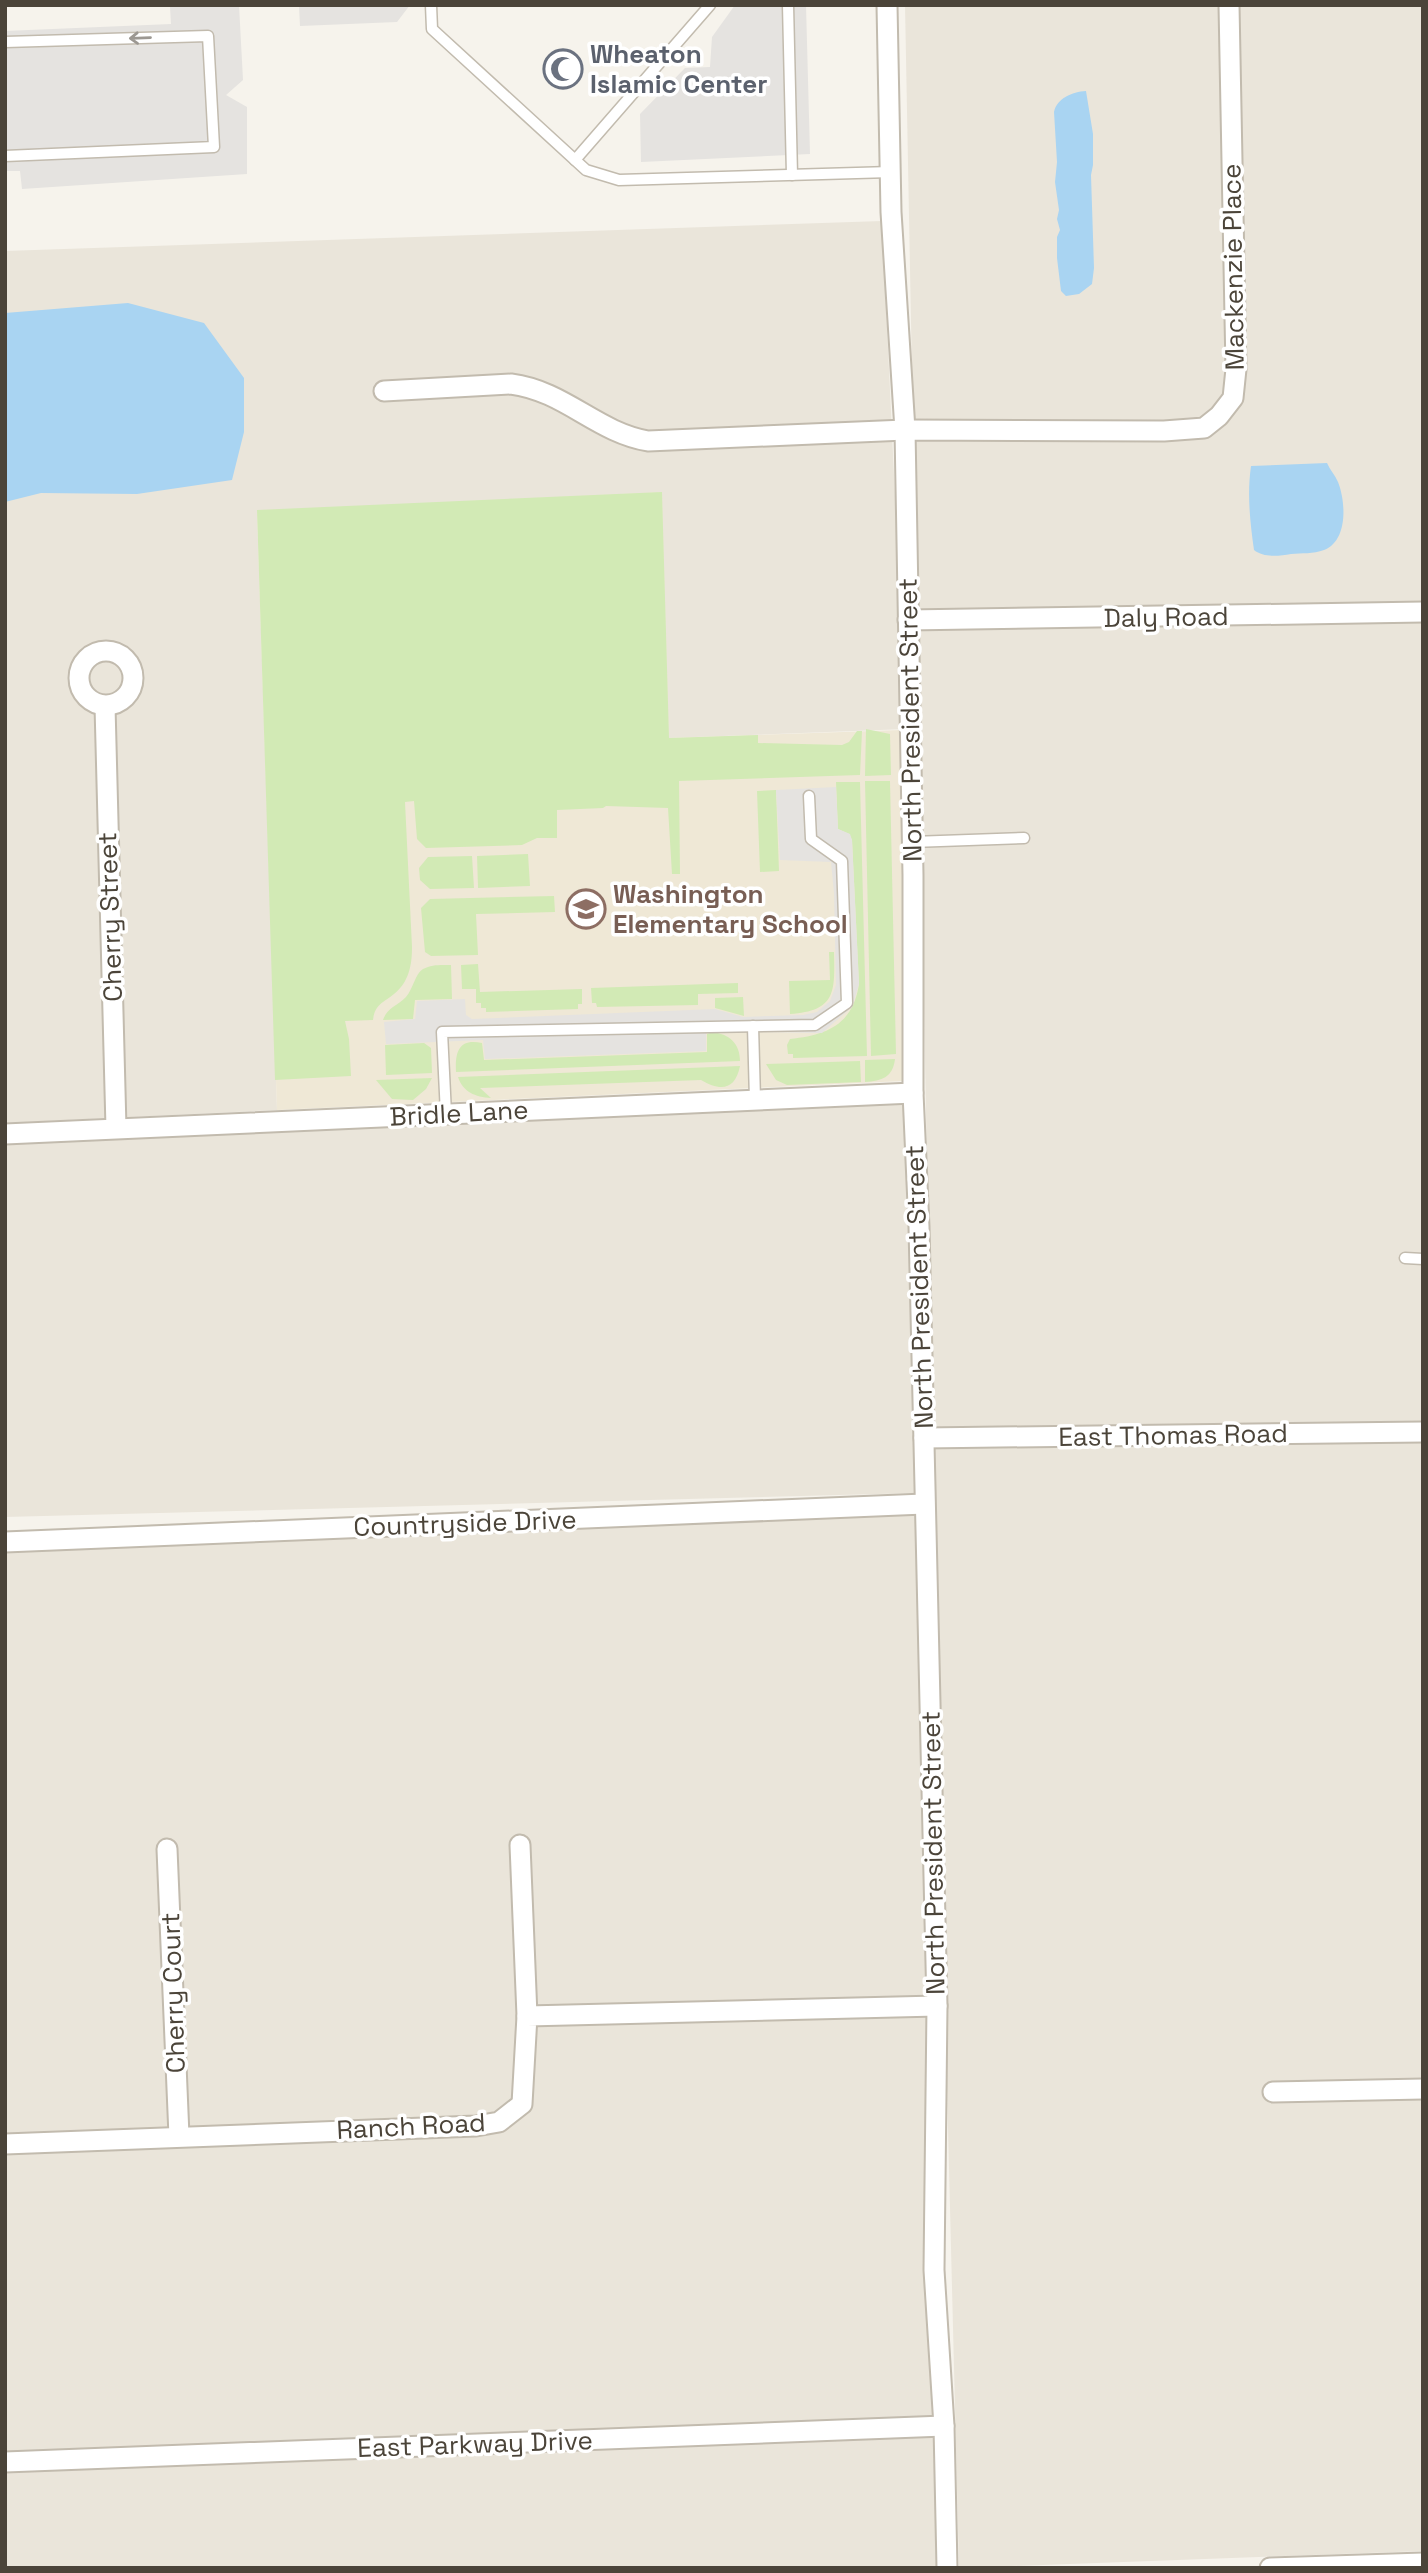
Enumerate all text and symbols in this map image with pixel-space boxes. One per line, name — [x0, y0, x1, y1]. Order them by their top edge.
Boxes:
one-way arrow — [129, 31, 152, 44]
place label: Wheaton Islamic Center — [590, 37, 767, 101]
mosque icon: Wheaton Islamic Center — [542, 48, 584, 90]
street label: Mackenzie Place — [1214, 163, 1252, 371]
street label: North President Street — [891, 578, 929, 862]
street label: Daly Road — [1103, 599, 1229, 635]
street label: Cherry Street — [90, 832, 130, 1002]
place label: Washington Elementary School — [613, 877, 848, 941]
school or university icon: Washington Elementary School — [565, 888, 607, 930]
street label: Bridle Lane — [389, 1092, 529, 1134]
street label: North President Street — [897, 1145, 941, 1429]
street label: East Thomas Road — [1058, 1416, 1288, 1454]
street label: Countryside Drive — [353, 1502, 577, 1544]
street label: North President Street — [914, 1711, 952, 1995]
street label: Cherry Court — [153, 1912, 193, 2074]
street label: Ranch Road — [336, 2105, 486, 2147]
street label: East Parkway Drive — [357, 2423, 593, 2465]

